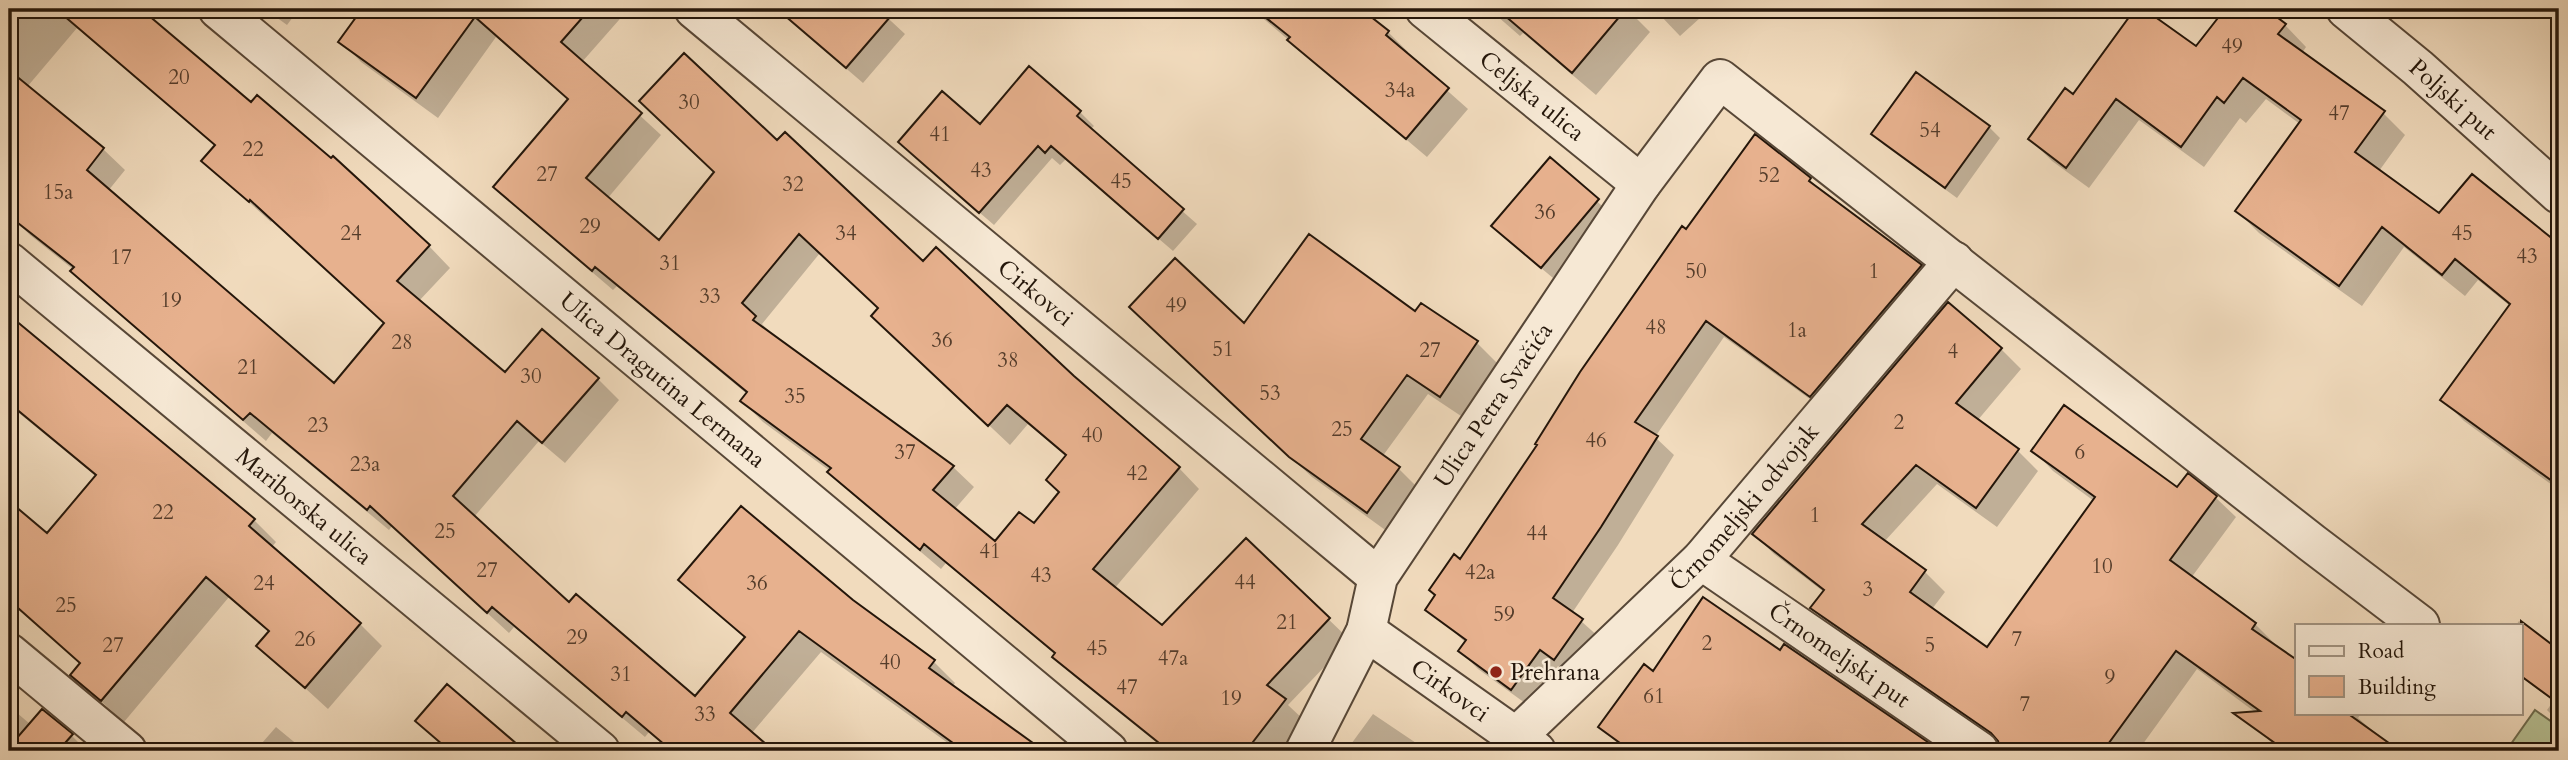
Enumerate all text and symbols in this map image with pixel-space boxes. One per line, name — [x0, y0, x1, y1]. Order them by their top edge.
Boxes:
house number: 49 — [2221, 32, 2243, 61]
street label: Celjska ulica — [1472, 43, 1592, 150]
street label: Poljski put — [2402, 51, 2504, 148]
house number: 20 — [168, 63, 190, 92]
house number: 34a — [1385, 76, 1415, 105]
house number: 30 — [678, 88, 700, 117]
house number: 47 — [2328, 99, 2350, 128]
house number: 54 — [1919, 116, 1941, 145]
house number: 41 — [929, 120, 951, 149]
house number: 22 — [242, 135, 264, 164]
house number: 43 — [970, 156, 992, 185]
house number: 27 — [536, 160, 558, 189]
house number: 52 — [1758, 161, 1780, 190]
house number: 45 — [1110, 167, 1132, 196]
house number: 32 — [782, 170, 804, 199]
house number: 15a — [43, 178, 73, 207]
house number: 36 — [1534, 198, 1556, 227]
house number: 29 — [579, 212, 601, 241]
house number: 24 — [340, 219, 362, 248]
house number: 34 — [835, 219, 857, 248]
house number: 45 — [2451, 219, 2473, 248]
house number: 43 — [2516, 242, 2538, 271]
house number: 17 — [110, 243, 132, 272]
house number: 31 — [659, 249, 681, 278]
street label: Cirkovci — [990, 252, 1080, 334]
house number: 50 — [1685, 257, 1707, 286]
house number: 1 — [1869, 257, 1879, 286]
house number: 33 — [699, 282, 721, 311]
street label: Ulica Dragutina Lermana — [552, 284, 773, 476]
house number: 19 — [160, 286, 182, 315]
house number: 49 — [1165, 291, 1187, 320]
house number: 48 — [1645, 313, 1667, 342]
street label: Ulica Petra Svačića — [1426, 316, 1561, 494]
house number: 1a — [1787, 316, 1807, 345]
house number: 36 — [931, 326, 953, 355]
house number: 28 — [391, 328, 413, 357]
house number: 51 — [1212, 335, 1234, 364]
house number: 27 — [1419, 336, 1441, 365]
house number: 4 — [1948, 337, 1959, 366]
house number: 38 — [997, 346, 1019, 375]
house number: 21 — [237, 353, 259, 382]
house number: 30 — [520, 362, 542, 391]
house number: 53 — [1259, 379, 1281, 408]
house number: 35 — [784, 382, 806, 411]
house number: 2 — [1894, 408, 1905, 437]
house number: 23 — [307, 411, 329, 440]
house number: 25 — [1331, 415, 1353, 444]
street label: Črnomeljski odvojak — [1662, 416, 1827, 599]
house number: 40 — [1081, 421, 1103, 450]
house number: 46 — [1585, 426, 1607, 455]
house number: 37 — [894, 438, 916, 467]
house number: 6 — [2075, 438, 2085, 467]
street label: Mariborska ulica — [228, 440, 380, 573]
house number: 23a — [350, 450, 380, 479]
house number: 42 — [1126, 459, 1148, 488]
house number: 22 — [152, 498, 174, 527]
house number: 1 — [1810, 501, 1820, 530]
house number: 25 — [434, 517, 456, 546]
house number: 44 — [1526, 519, 1548, 548]
house number: 41 — [979, 537, 1001, 566]
house number: 10 — [2091, 552, 2113, 581]
house number: 27 — [476, 556, 498, 585]
house number: 42a — [1465, 558, 1495, 587]
house number: 43 — [1030, 561, 1052, 590]
house number: 44 — [1234, 568, 1256, 597]
house number: 24 — [253, 569, 275, 598]
house number: 36 — [746, 569, 768, 598]
house number: 3 — [1863, 575, 1873, 604]
house number: 25 — [55, 591, 77, 620]
street label: Črnomeljski put — [1762, 595, 1917, 716]
house number: 59 — [1493, 600, 1515, 629]
house number: 21 — [1276, 608, 1298, 637]
house number: 29 — [566, 623, 588, 652]
legend — [2295, 624, 2522, 714]
house number: 26 — [294, 625, 316, 654]
house number: 7 — [2012, 625, 2023, 654]
house number: 2 — [1702, 629, 1713, 658]
house number: 27 — [102, 631, 124, 660]
house number: 5 — [1925, 631, 1935, 660]
house number: 45 — [1086, 634, 1108, 663]
text: Road — [2358, 637, 2404, 666]
house number: 47a — [1158, 644, 1188, 673]
house number: 40 — [879, 648, 901, 677]
street label: Cirkovci — [1404, 652, 1496, 730]
place label: Prehrana — [1510, 656, 1601, 689]
house number: 31 — [610, 660, 632, 689]
house number: 9 — [2105, 663, 2116, 692]
marker: Prehrana — [1488, 664, 1504, 680]
house number: 47 — [1116, 673, 1138, 702]
text: Building — [2358, 673, 2436, 702]
house number: 61 — [1643, 682, 1665, 711]
house number: 19 — [1220, 684, 1242, 713]
house number: 7 — [2020, 690, 2031, 719]
house number: 33 — [694, 700, 716, 729]

